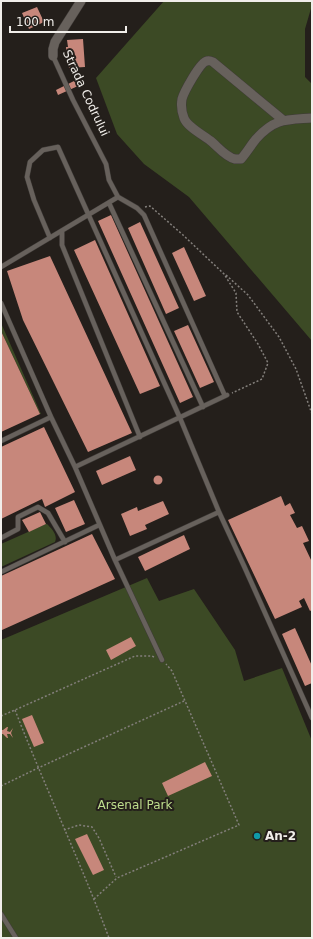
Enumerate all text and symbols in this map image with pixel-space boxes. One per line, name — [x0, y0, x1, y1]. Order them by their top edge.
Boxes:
scale bar — [10, 8, 126, 34]
text: 100 m — [16, 15, 54, 29]
street label: Strada Codrului — [60, 48, 112, 138]
park label: Arsenal Park — [98, 798, 172, 812]
place label: An-2 — [265, 829, 296, 843]
marker: An-2 — [252, 831, 262, 841]

